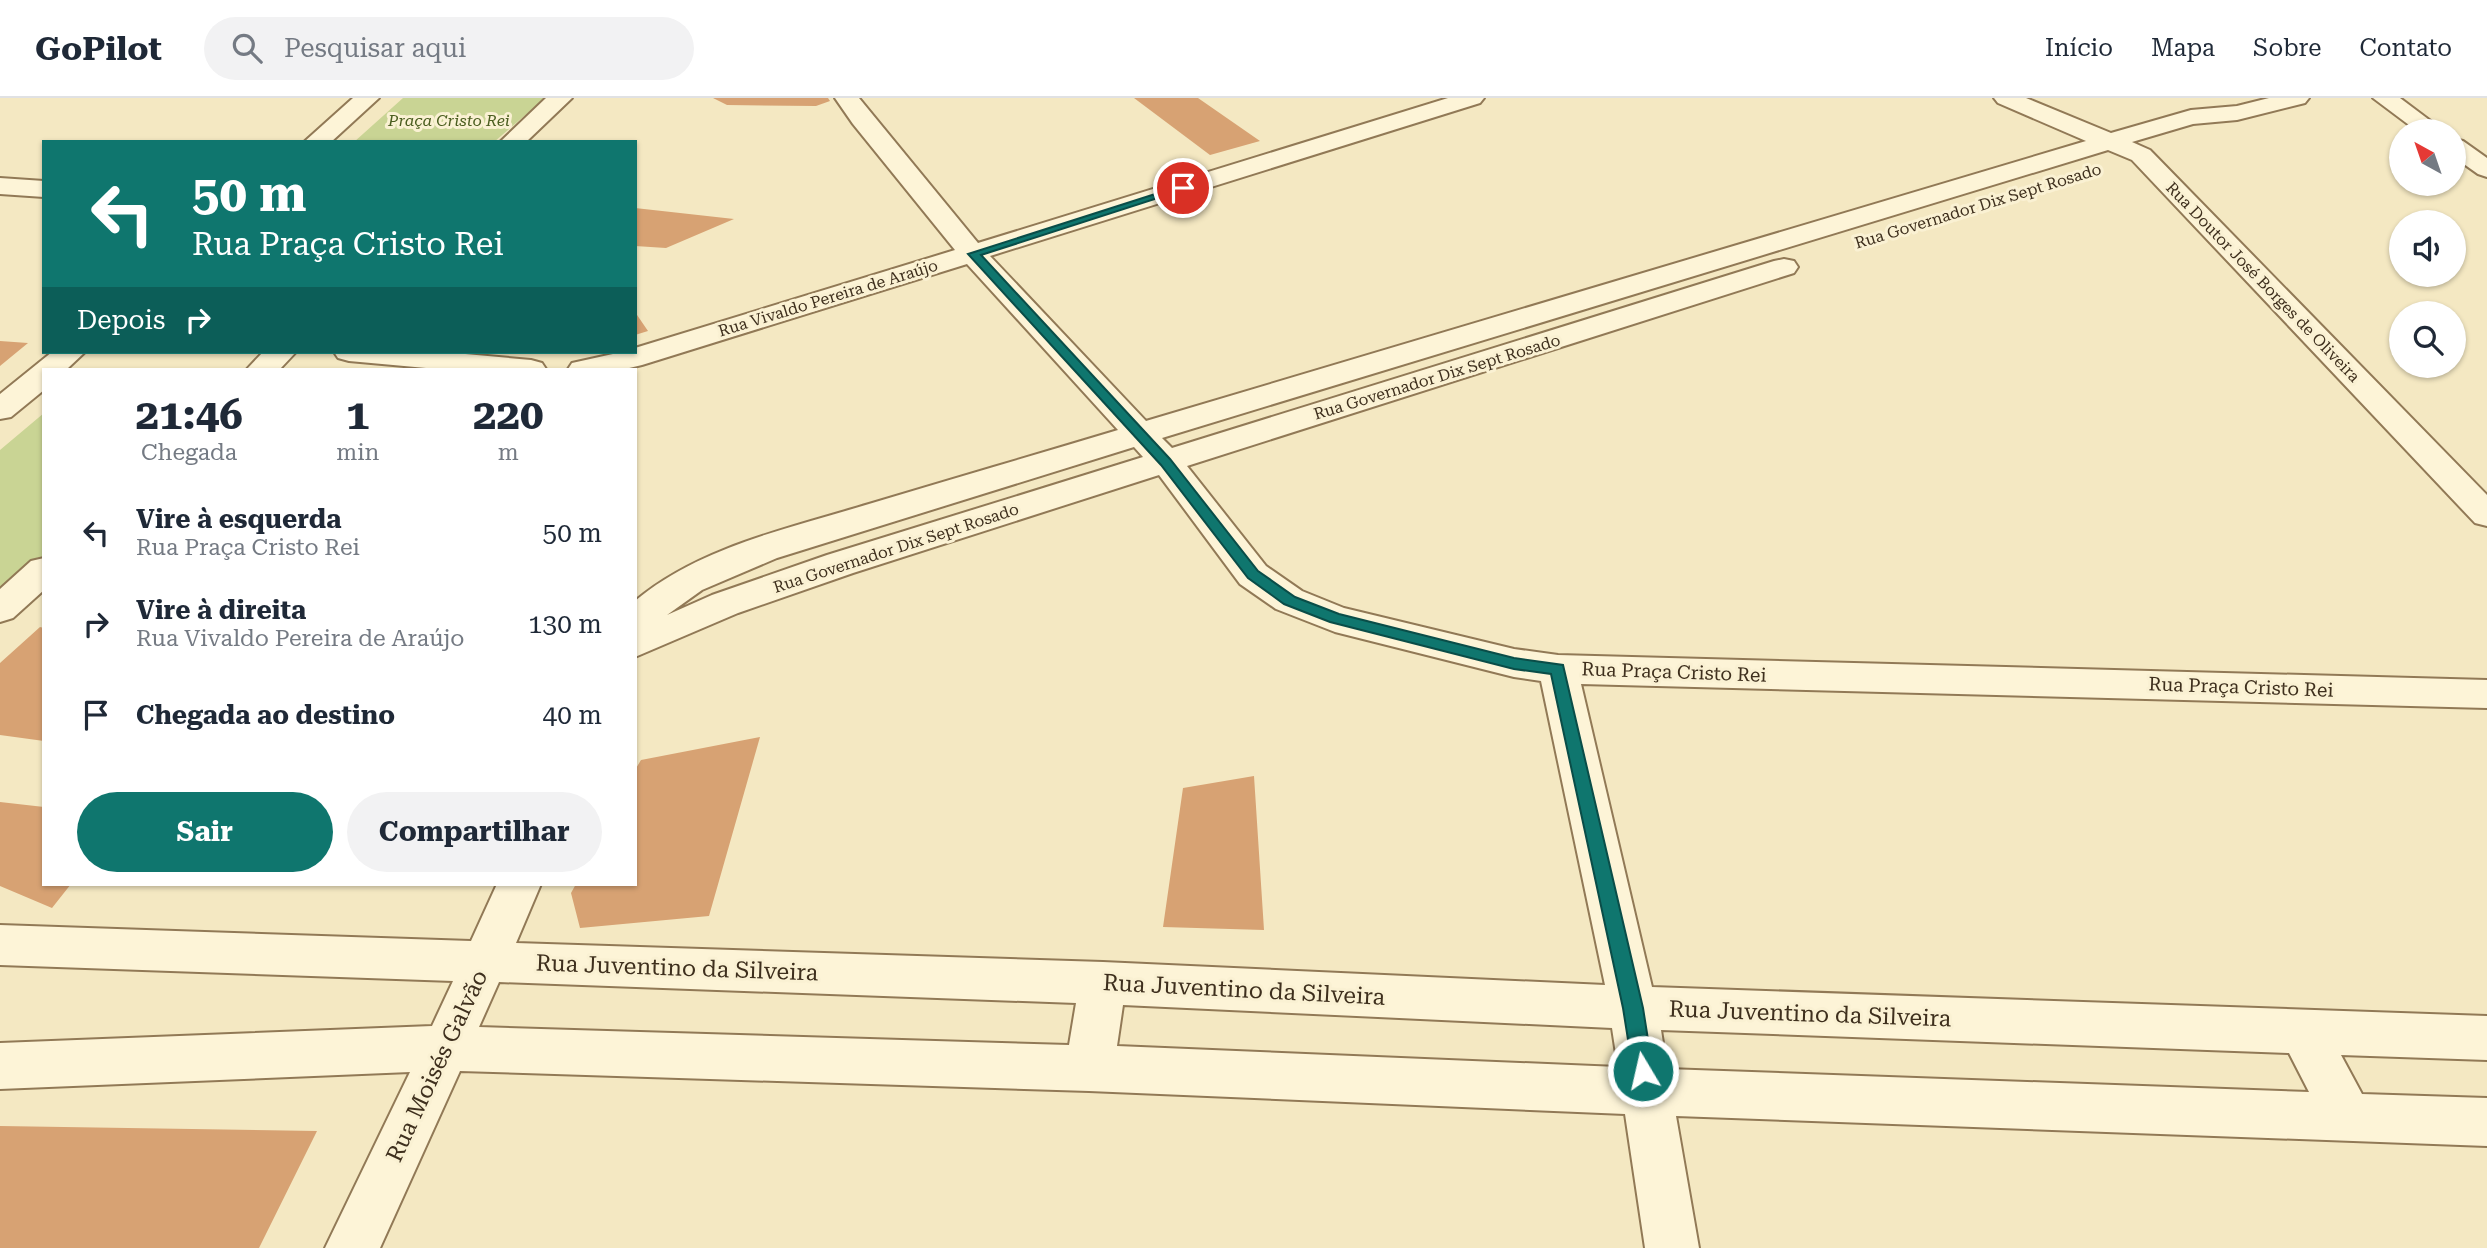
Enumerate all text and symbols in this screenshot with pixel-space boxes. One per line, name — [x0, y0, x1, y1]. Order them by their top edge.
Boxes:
search box — [204, 17, 694, 80]
text: GoPilot — [35, 29, 162, 68]
icon: search — [228, 29, 266, 67]
text: Pesquisar aqui — [284, 33, 466, 63]
text: Início — [2045, 34, 2113, 62]
text: Mapa — [2151, 34, 2215, 62]
text: Sobre — [2253, 34, 2321, 62]
text: Contato — [2359, 34, 2452, 62]
park label: Praça Cristo Rei — [387, 111, 510, 130]
north arrow — [2389, 119, 2466, 196]
map controls — [2389, 119, 2466, 378]
pin — [1153, 158, 1213, 218]
street label: Rua Governador Dix Sept Rosado — [1852, 159, 2104, 253]
text: 50 m — [192, 166, 307, 223]
icon: left — [77, 168, 168, 259]
icon: arrive — [1164, 169, 1202, 207]
street label: Rua Doutor José Borges de Oliveira — [2162, 178, 2364, 386]
button: sound — [2389, 210, 2466, 287]
text: Rua Praça Cristo Rei — [192, 225, 504, 263]
street label: Rua Vivaldo Pereira de Araújo — [716, 255, 940, 340]
icon: right — [179, 301, 217, 339]
button: search — [2389, 301, 2466, 378]
text: Depois — [77, 305, 165, 335]
street label: Rua Governador Dix Sept Rosado — [1311, 330, 1563, 424]
text: 21:46 — [136, 390, 243, 439]
text: 1 — [346, 390, 370, 439]
text: 220 — [473, 390, 543, 439]
text: Chegada — [141, 439, 237, 466]
text: min — [336, 439, 379, 466]
text: m — [498, 439, 519, 466]
street label: Rua Governador Dix Sept Rosado — [771, 499, 1021, 597]
text: Vire à esquerda — [136, 504, 341, 534]
icon: left — [77, 514, 115, 552]
text: 50 m — [543, 518, 602, 548]
text: Rua Praça Cristo Rei — [136, 534, 360, 561]
text: Vire à direita — [136, 595, 306, 625]
icon: right — [77, 605, 115, 643]
text: 130 m — [528, 609, 602, 639]
text: Rua Vivaldo Pereira de Araújo — [136, 625, 464, 652]
street label: Rua Praça Cristo Rei — [1581, 657, 1767, 687]
street label: Rua Praça Cristo Rei — [2148, 672, 2334, 702]
icon: arrive — [77, 696, 115, 734]
text: Chegada ao destino — [136, 700, 395, 730]
text: 40 m — [543, 700, 602, 730]
button: Sair — [77, 792, 333, 872]
button: Compartilhar — [347, 792, 602, 872]
street label: Rua Juventino da Silveira — [535, 950, 819, 986]
street label: Rua Moisés Galvão — [381, 966, 493, 1166]
street label: Rua Juventino da Silveira — [1102, 969, 1386, 1011]
street label: Rua Juventino da Silveira — [1668, 996, 1952, 1032]
position arrow — [1606, 1034, 1680, 1108]

